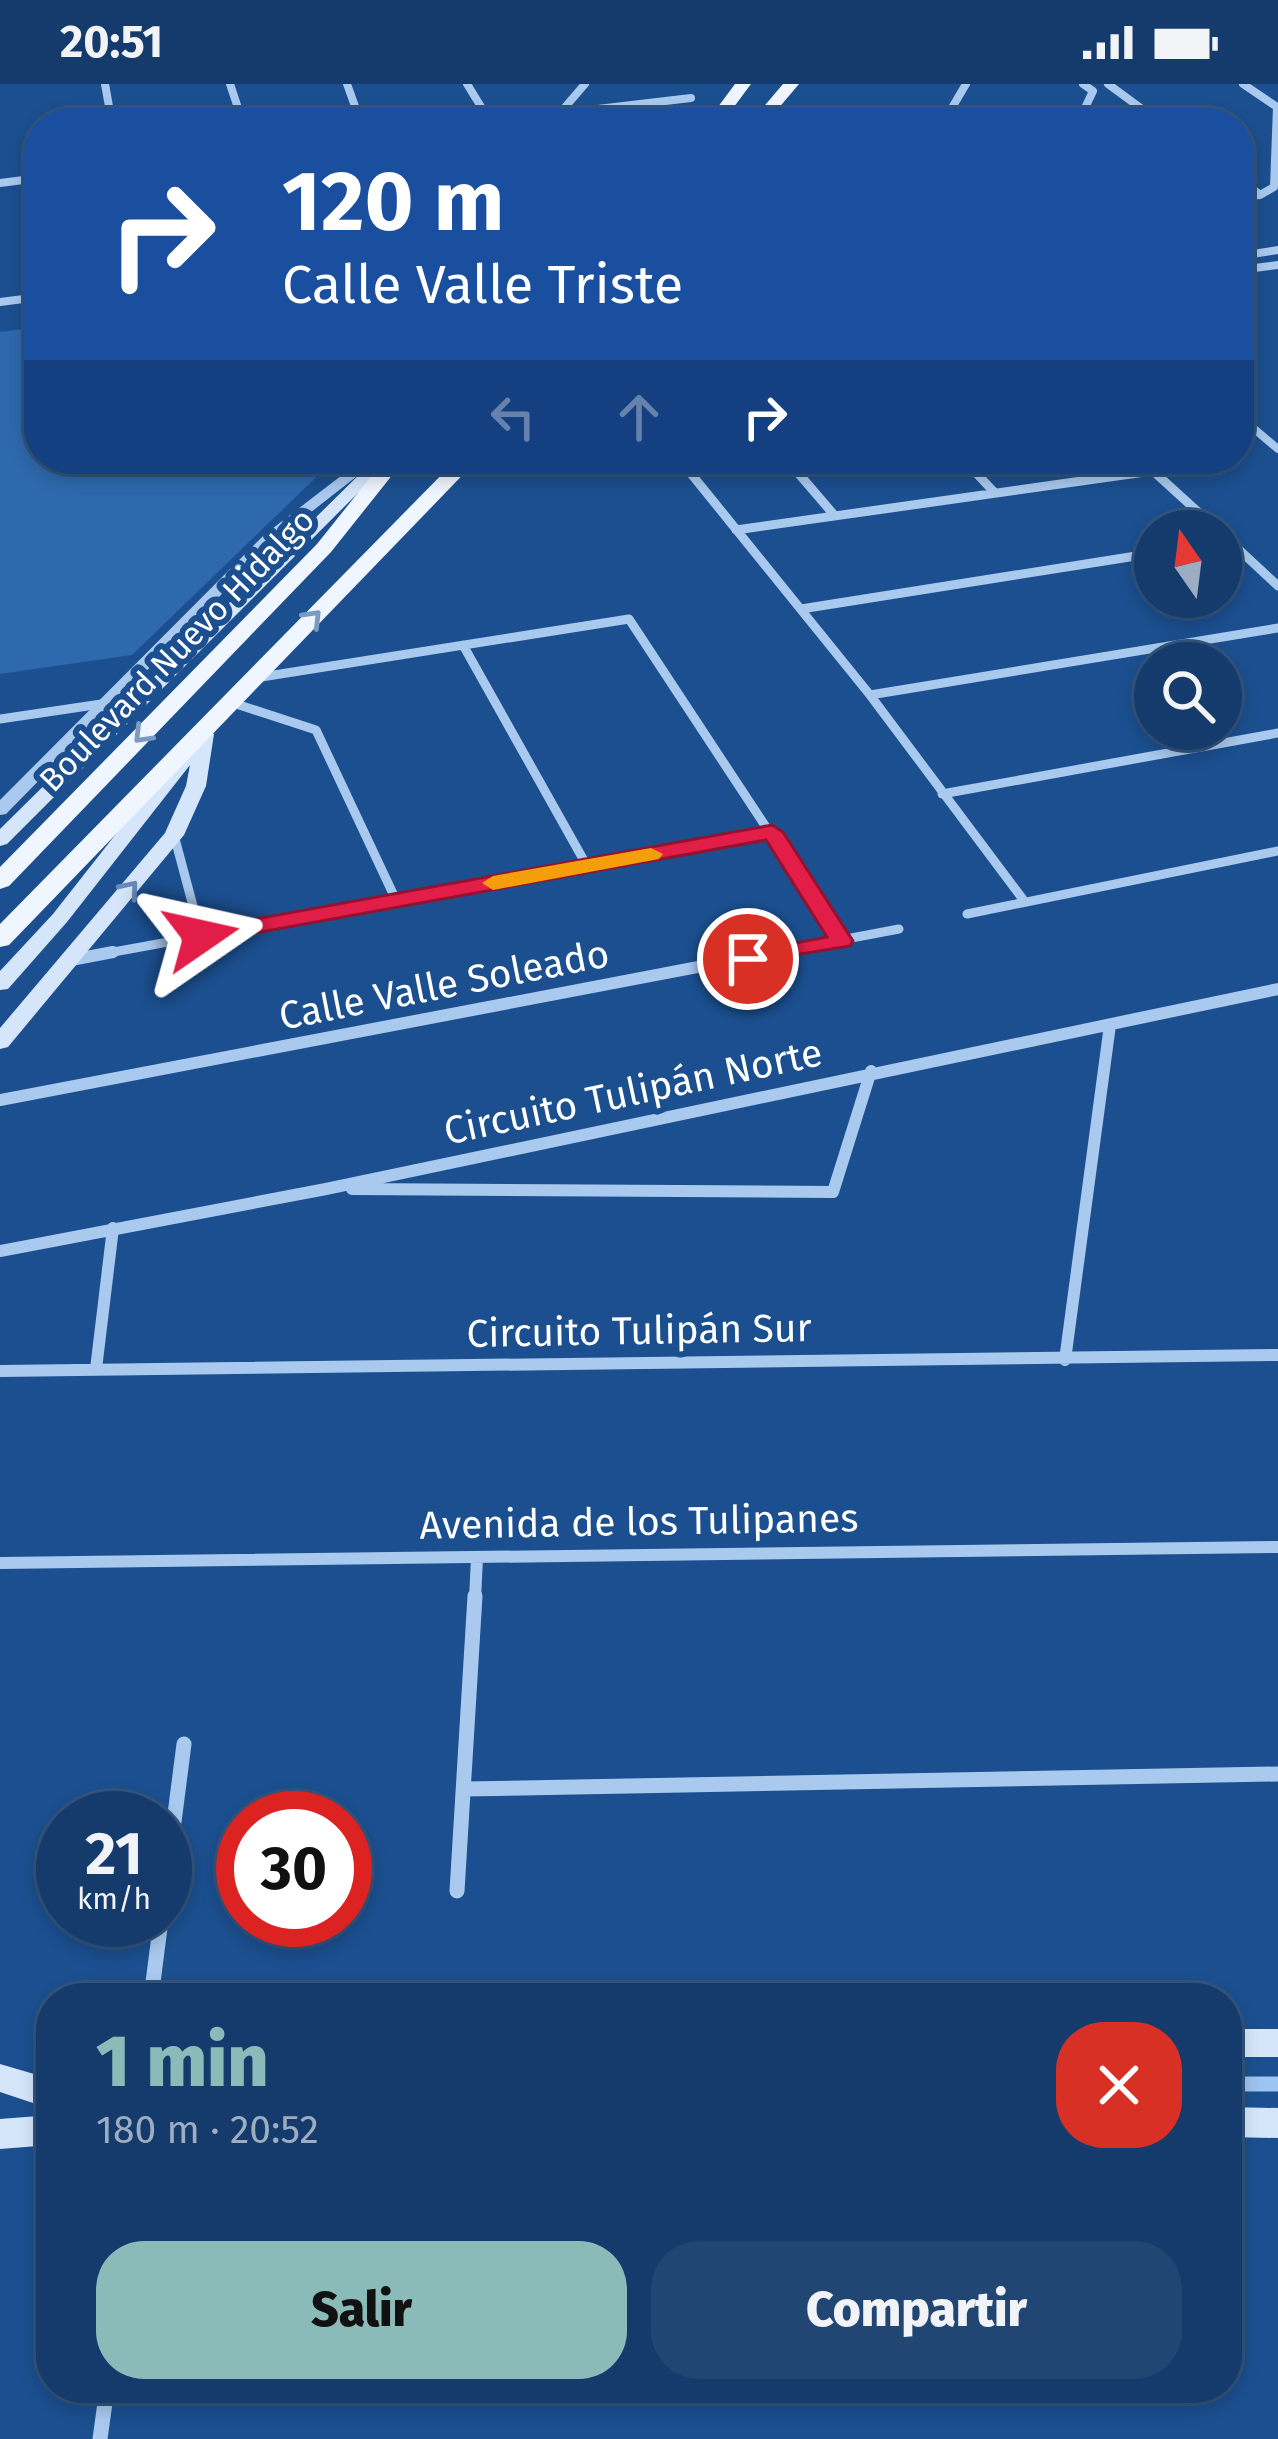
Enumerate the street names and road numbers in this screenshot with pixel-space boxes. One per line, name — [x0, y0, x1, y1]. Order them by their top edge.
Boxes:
street label: Boulevard Nuevo Hidalgo — [31, 500, 323, 800]
street label: Calle Valle Soleado — [275, 930, 613, 1040]
street label: Circuito Tulipán Norte — [440, 1029, 826, 1155]
street label: Circuito Tulipán Sur — [466, 1305, 812, 1357]
street label: Avenida de los Tulipanes — [419, 1495, 859, 1549]

